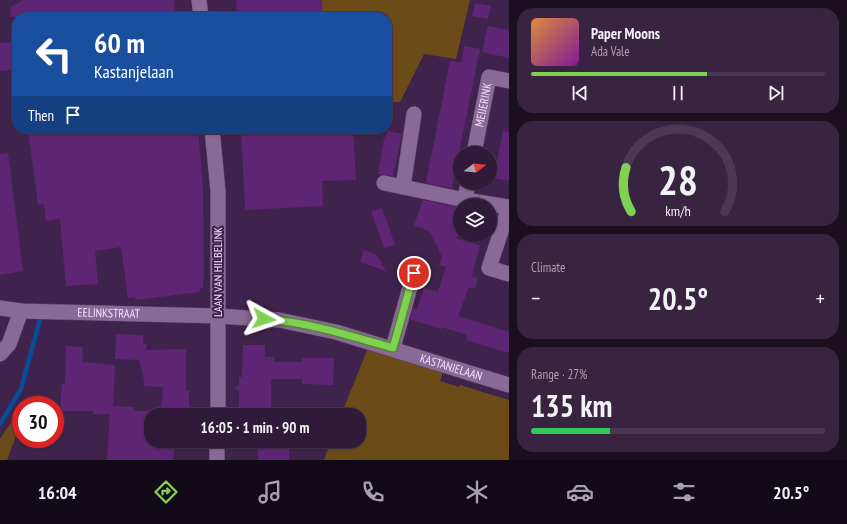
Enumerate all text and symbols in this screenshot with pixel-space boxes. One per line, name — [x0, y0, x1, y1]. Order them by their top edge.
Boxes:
text: 60 m — [94, 24, 145, 61]
text: Paper Moons — [591, 24, 660, 43]
icon: left — [28, 28, 80, 80]
text: Ada Vale — [591, 43, 630, 60]
text: Kastanjelaan — [94, 60, 174, 83]
street label: MEIJERINK — [471, 81, 495, 128]
icon: previous — [569, 82, 591, 104]
icon: pause — [667, 82, 689, 104]
icon: next — [765, 82, 787, 104]
icon: arrive — [62, 104, 84, 126]
text: Then — [28, 106, 54, 125]
north arrow — [453, 146, 497, 190]
map controls — [453, 146, 497, 242]
text: 28 — [658, 152, 698, 205]
button: layers — [453, 198, 497, 242]
text: km/h — [665, 200, 691, 219]
street label: LAAN VAN HILBELINK — [210, 227, 225, 317]
pin — [397, 256, 431, 290]
text: Climate — [531, 259, 565, 276]
icon: arrive — [403, 262, 425, 284]
text: 20.5° — [648, 279, 708, 318]
text: − — [531, 284, 540, 312]
text: + — [816, 284, 825, 312]
position arrow — [243, 298, 285, 340]
street label: EELINKSTRAAT — [77, 304, 141, 321]
street label: KASTANJELAAN — [418, 350, 484, 383]
text: Range · 27% — [531, 366, 587, 383]
text: 135 km — [531, 386, 612, 425]
speed limit sign: 30 — [12, 396, 64, 448]
text: 16:05 · 1 min · 90 m — [201, 418, 309, 437]
icon: directions — [152, 478, 180, 506]
icon: music — [256, 478, 284, 506]
icon: phone — [359, 478, 387, 506]
icon: climate — [463, 478, 491, 506]
icon: car — [566, 478, 594, 506]
icon: filters — [670, 478, 698, 506]
text: 16:04 — [38, 481, 77, 504]
text: 20.5° — [773, 481, 809, 504]

